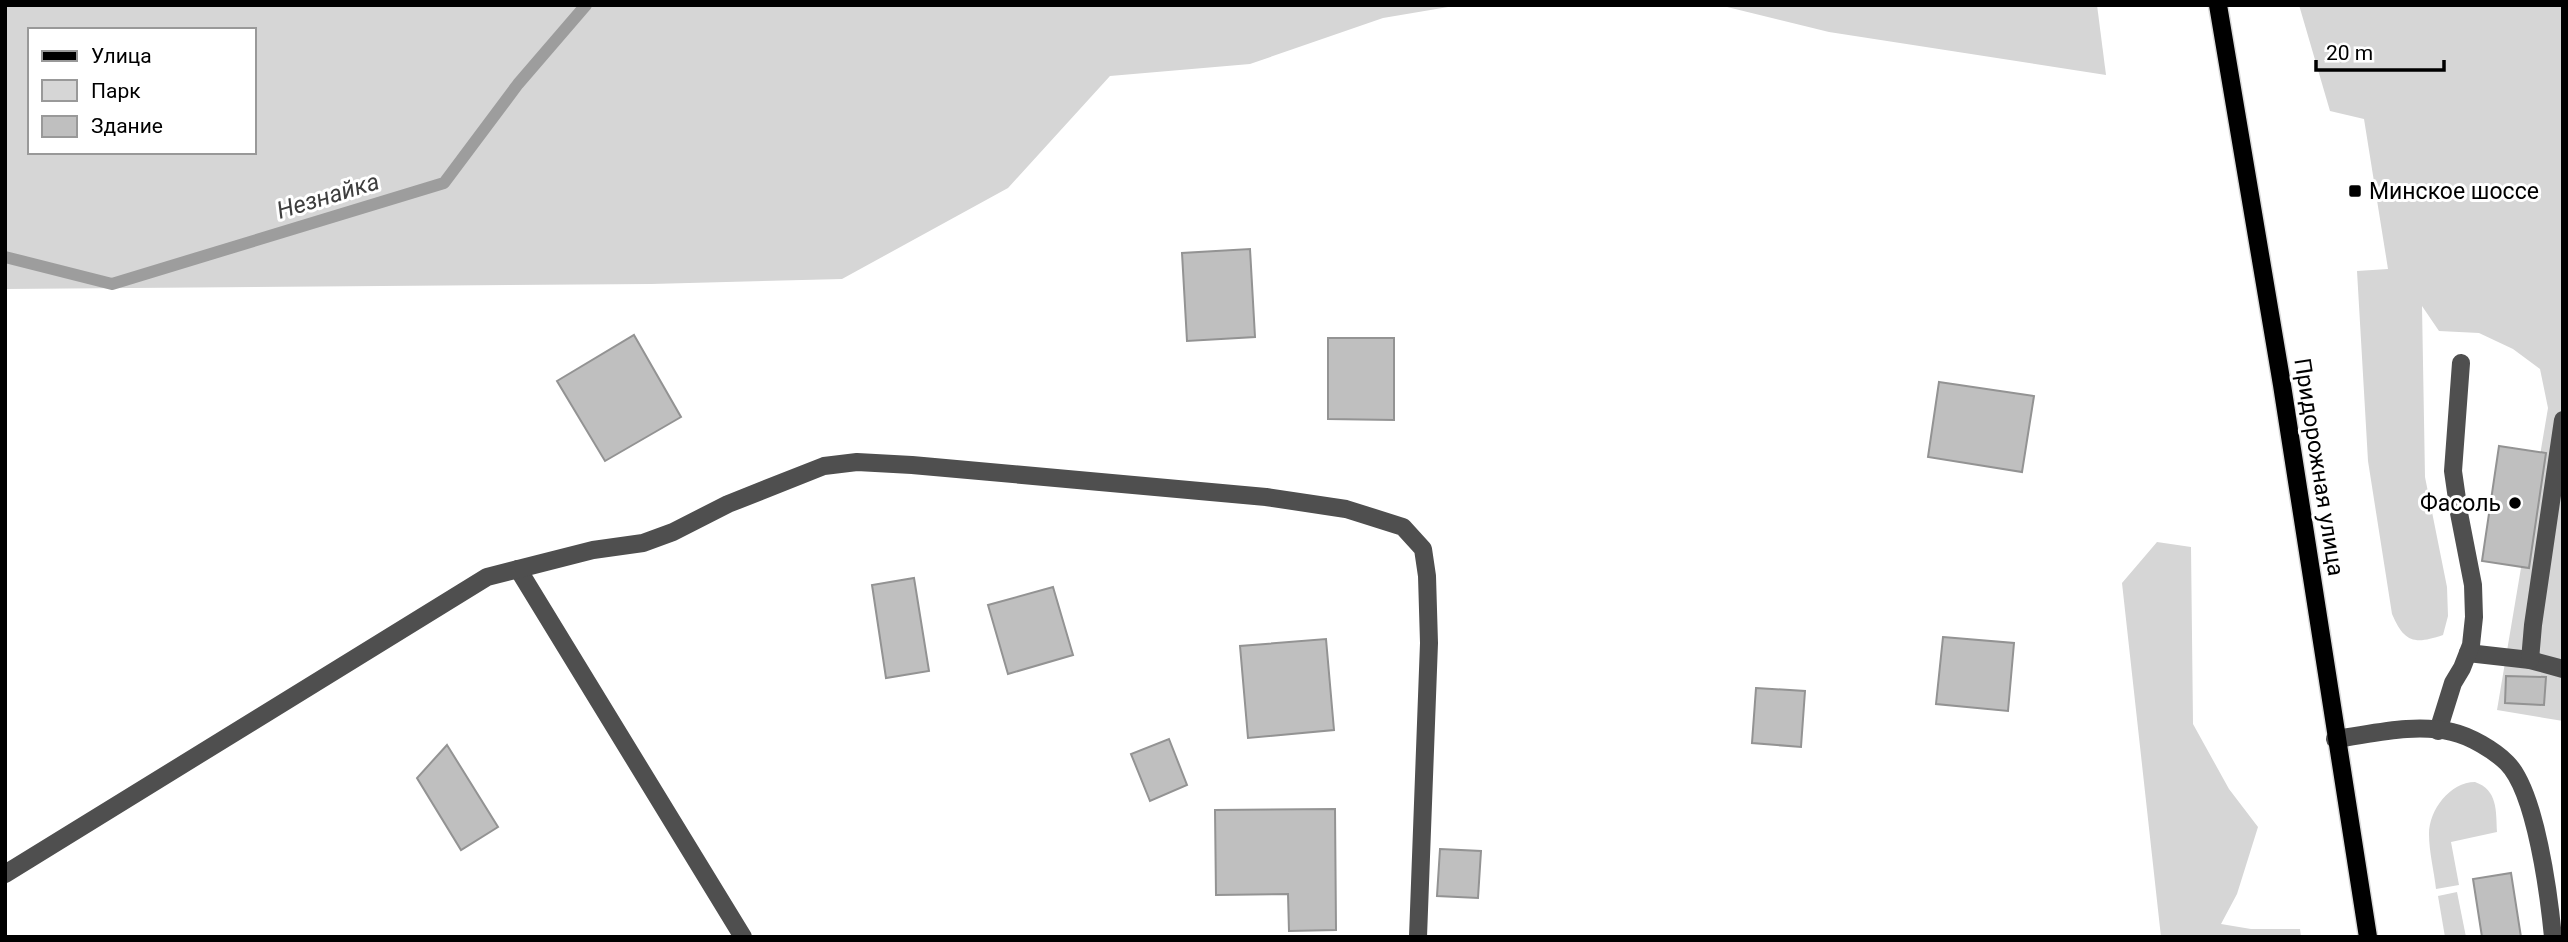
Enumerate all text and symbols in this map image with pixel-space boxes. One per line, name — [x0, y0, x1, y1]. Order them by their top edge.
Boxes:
legend — [28, 28, 256, 154]
scale bar — [2316, 28, 2444, 72]
text: 20 m — [2326, 41, 2373, 65]
text: Улица — [91, 44, 152, 68]
text: Парк — [91, 79, 141, 103]
text: Здание — [91, 114, 163, 138]
water label: Незнайка — [273, 167, 383, 225]
place label: Минское шоссе — [2369, 178, 2539, 205]
marker: Минское шоссе — [2347, 183, 2363, 199]
street label: Придорожная улица — [2288, 356, 2350, 578]
place label: Фасоль — [2420, 490, 2501, 517]
marker: Фасоль — [2507, 495, 2523, 511]

